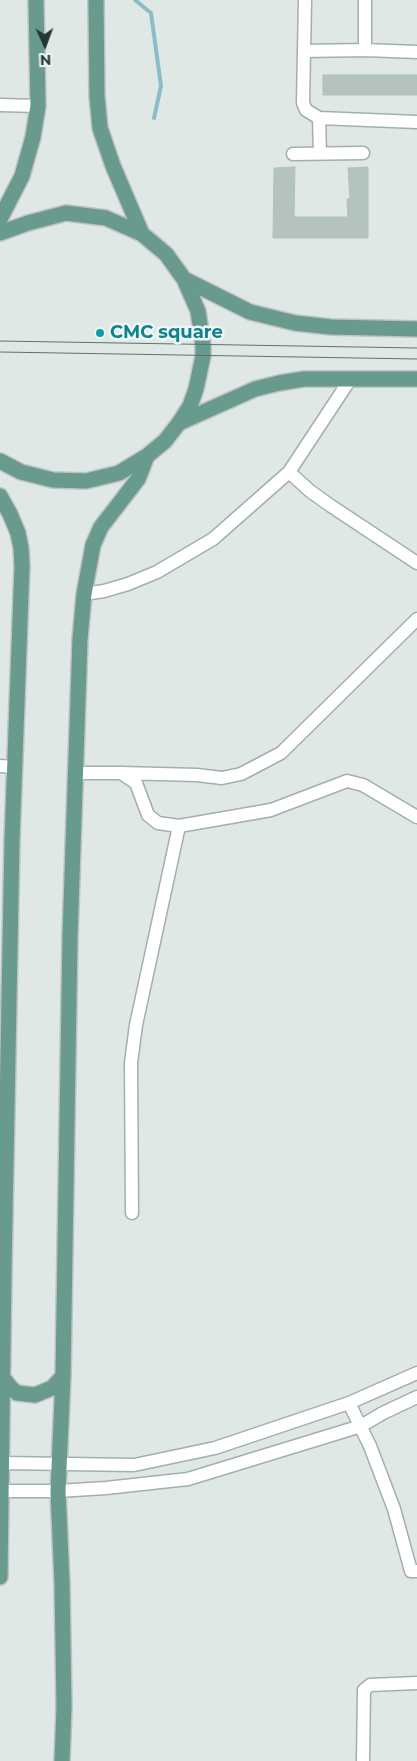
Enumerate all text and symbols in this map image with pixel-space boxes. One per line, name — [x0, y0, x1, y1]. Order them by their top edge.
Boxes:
north arrow — [20, 20, 70, 70]
text: N — [40, 51, 51, 69]
place label: CMC square — [110, 322, 223, 344]
marker: CMC square — [94, 327, 106, 339]

